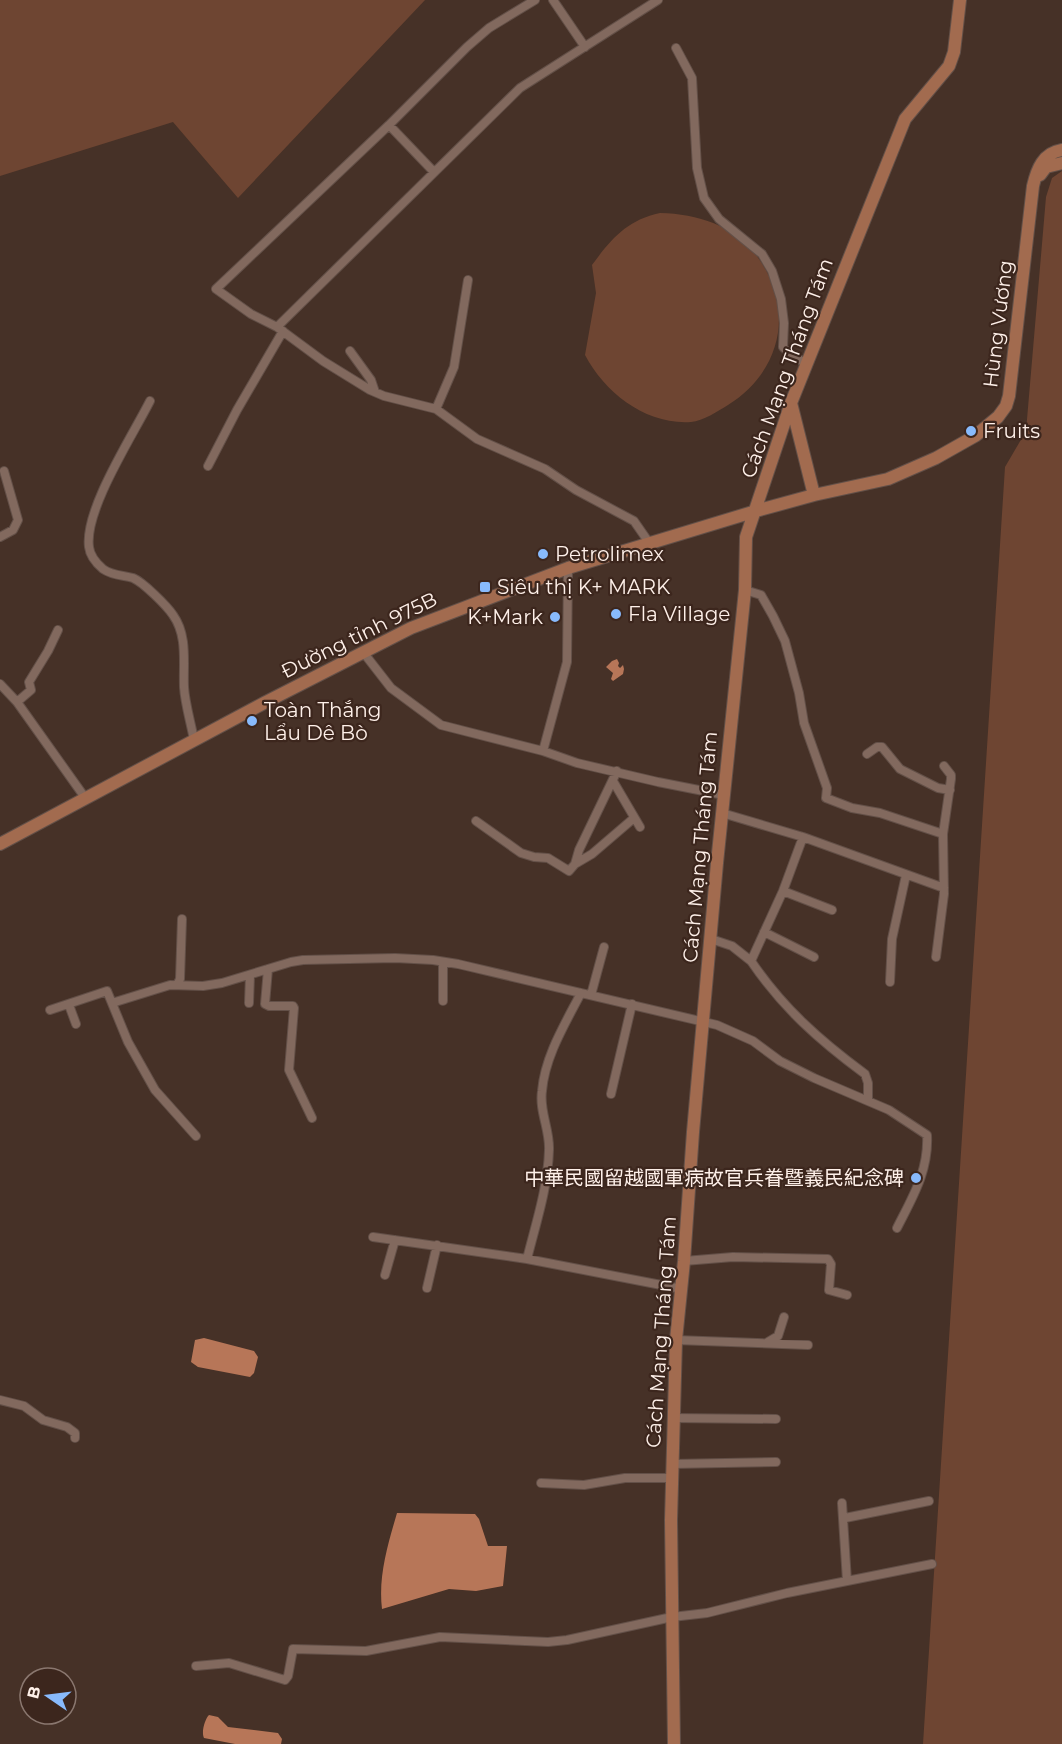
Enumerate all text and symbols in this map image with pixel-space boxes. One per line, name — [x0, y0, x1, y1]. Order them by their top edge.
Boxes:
street label: Cách Mạng Tháng Tám — [736, 255, 838, 481]
street label: Hùng Vương — [978, 259, 1018, 389]
place label: Fruits — [983, 419, 1040, 443]
marker: Fruits — [964, 424, 978, 438]
place label: Petrolimex — [555, 542, 664, 566]
marker: Petrolimex — [536, 547, 550, 561]
place label: Siêu thị K+ MARK — [497, 575, 671, 599]
marker: Siêu thị K+ MARK — [478, 580, 492, 594]
street label: Đường tỉnh 975B — [277, 587, 441, 683]
place label: Fla Village — [628, 602, 730, 626]
place label: K+Mark — [467, 605, 543, 629]
marker: Fla Village — [609, 607, 623, 621]
marker: K+Mark — [548, 610, 562, 624]
place label: Toàn Thắng Lẩu Dê Bò — [264, 698, 381, 745]
marker: Toàn Thắng Lẩu Dê Bò — [245, 714, 259, 728]
street label: Cách Mạng Tháng Tám — [678, 730, 722, 964]
place label: 中華民國留越國軍病故官兵眷暨義民紀念碑 — [524, 1166, 904, 1190]
marker: 中華民國留越國軍病故官兵眷暨義民紀念碑 — [909, 1171, 923, 1185]
street label: Cách Mạng Tháng Tám — [641, 1215, 681, 1449]
north arrow — [18, 1666, 78, 1726]
text: B — [23, 1684, 45, 1701]

